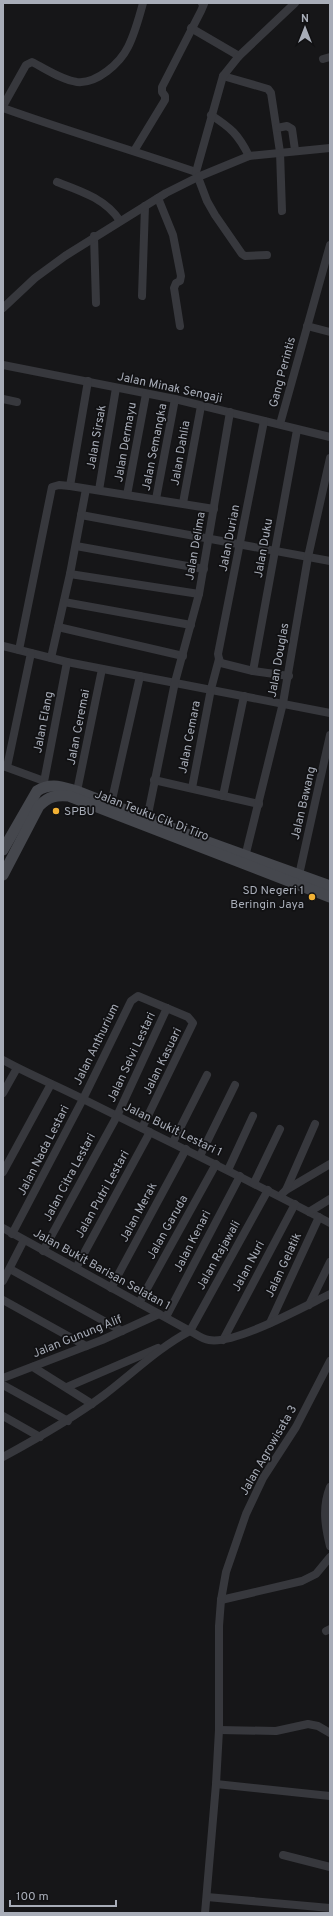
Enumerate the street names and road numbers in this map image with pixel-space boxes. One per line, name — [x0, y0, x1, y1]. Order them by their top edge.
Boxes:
street label: Gang Perintis — [266, 335, 300, 409]
street label: Jalan Minak Sengaji — [116, 369, 224, 407]
street label: Jalan Dermayu — [111, 401, 141, 483]
street label: Jalan Semangka — [139, 402, 171, 492]
street label: Jalan Sirsak — [83, 404, 111, 471]
street label: Jalan Dahlia — [167, 419, 195, 487]
street label: Jalan Durian — [216, 503, 244, 573]
street label: Jalan Delima — [182, 511, 210, 582]
street label: Jalan Duku — [251, 517, 277, 579]
street label: Jalan Douglas — [265, 622, 293, 699]
street label: Jalan Ceremai — [64, 688, 94, 767]
street label: Jalan Elang — [30, 690, 58, 754]
street label: Jalan Cemara — [175, 699, 205, 775]
street label: Jalan Bawang — [288, 765, 320, 841]
street label: Jalan Teuku Cik Di Tiro — [92, 787, 211, 845]
street label: Jalan Anthurium — [70, 1001, 124, 1088]
street label: Jalan Selvi Lestari — [104, 1010, 160, 1105]
street label: Jalan Kasuari — [140, 1025, 186, 1098]
street label: Jalan Bukit Lestari 1 — [121, 1099, 225, 1161]
street label: Jalan Nada Lestari — [14, 1102, 74, 1198]
street label: Jalan Citra Lestari — [40, 1131, 100, 1224]
street label: Jalan Putri Lestari — [72, 1148, 134, 1241]
street label: Jalan Merak — [116, 1180, 161, 1245]
street label: Jalan Garuda — [144, 1193, 192, 1262]
street label: Jalan Kenari — [171, 1208, 215, 1275]
street label: Jalan Rajawali — [193, 1218, 244, 1293]
street label: Jalan Bukit Barisan Selatan 1 — [30, 1225, 173, 1314]
street label: Jalan Gelatik — [262, 1230, 306, 1300]
street label: Jalan Nuri — [229, 1238, 269, 1295]
street label: Jalan Gunung Alif — [30, 1312, 124, 1362]
street label: Jalan Agrowisata 3 — [237, 1403, 301, 1498]

